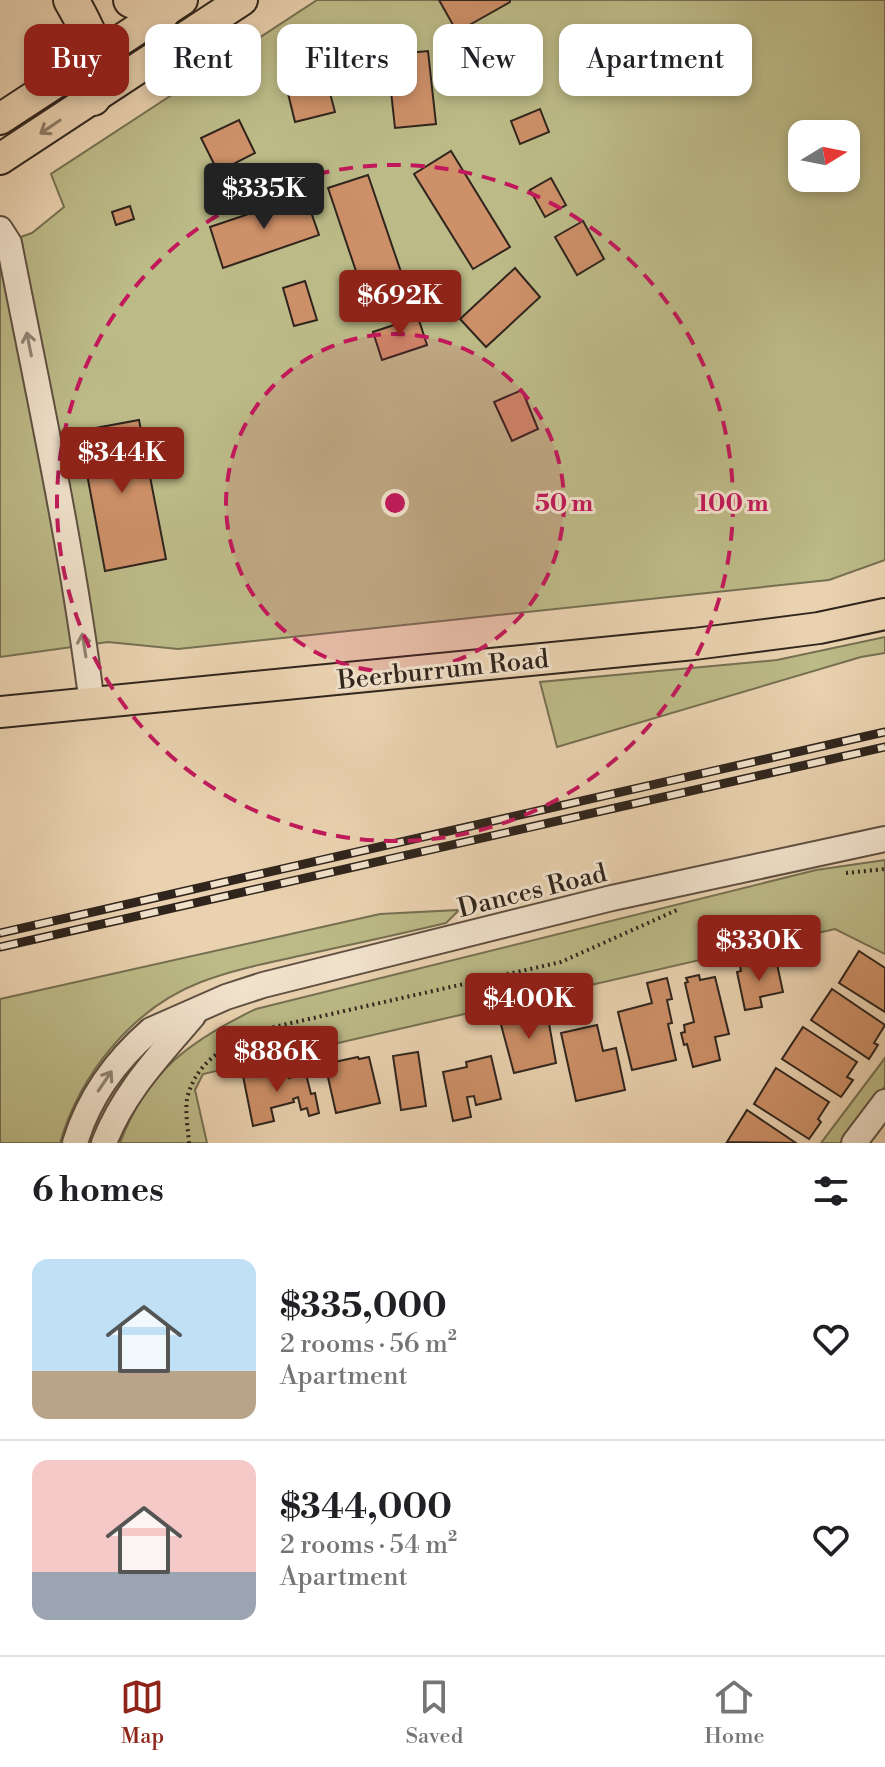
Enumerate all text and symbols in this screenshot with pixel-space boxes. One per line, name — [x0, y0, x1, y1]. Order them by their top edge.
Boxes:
chip: Buy — [24, 24, 129, 96]
chip: Rent — [145, 24, 261, 96]
chip: Filters — [277, 24, 417, 96]
chip: New — [433, 24, 543, 96]
chip: Apartment — [559, 24, 752, 96]
one-way arrow — [39, 118, 61, 135]
north arrow — [788, 120, 860, 192]
map controls — [788, 120, 860, 192]
pin: $335K — [208, 163, 320, 231]
text: $335K — [222, 173, 306, 205]
pin: $692K — [344, 270, 456, 338]
text: $692K — [357, 280, 443, 312]
one-way arrow — [20, 332, 35, 357]
pin: $344K — [66, 427, 178, 495]
text: $344K — [78, 437, 166, 469]
centre of rings — [381, 489, 409, 517]
text: 50 m — [535, 489, 593, 519]
text: 100 m — [697, 489, 769, 519]
one-way arrow — [76, 633, 91, 658]
street label: Beerburrum Road — [335, 643, 551, 697]
street label: Dances Road — [455, 857, 610, 925]
pin: $330K — [703, 915, 815, 983]
text: $330K — [716, 925, 802, 957]
pin: $400K — [473, 973, 585, 1041]
text: $400K — [483, 983, 575, 1015]
pin: $886K — [221, 1026, 333, 1094]
text: $886K — [234, 1036, 320, 1068]
one-way arrow — [97, 1071, 113, 1093]
icon: filters — [809, 1169, 853, 1213]
text: 6 homes — [32, 1170, 164, 1212]
text: $335,000 — [280, 1286, 447, 1328]
icon: home — [96, 1291, 192, 1387]
icon: heart — [809, 1317, 853, 1361]
text: 2 rooms · 56 m² — [280, 1328, 457, 1360]
text: Apartment — [280, 1360, 408, 1392]
text: $344,000 — [280, 1487, 452, 1529]
icon: home — [96, 1492, 192, 1588]
icon: heart — [809, 1518, 853, 1562]
text: 2 rooms · 54 m² — [280, 1529, 457, 1561]
text: Apartment — [280, 1561, 408, 1593]
tab: Map — [120, 1675, 164, 1750]
tab: Saved — [405, 1675, 463, 1750]
tab: Home — [704, 1675, 765, 1750]

